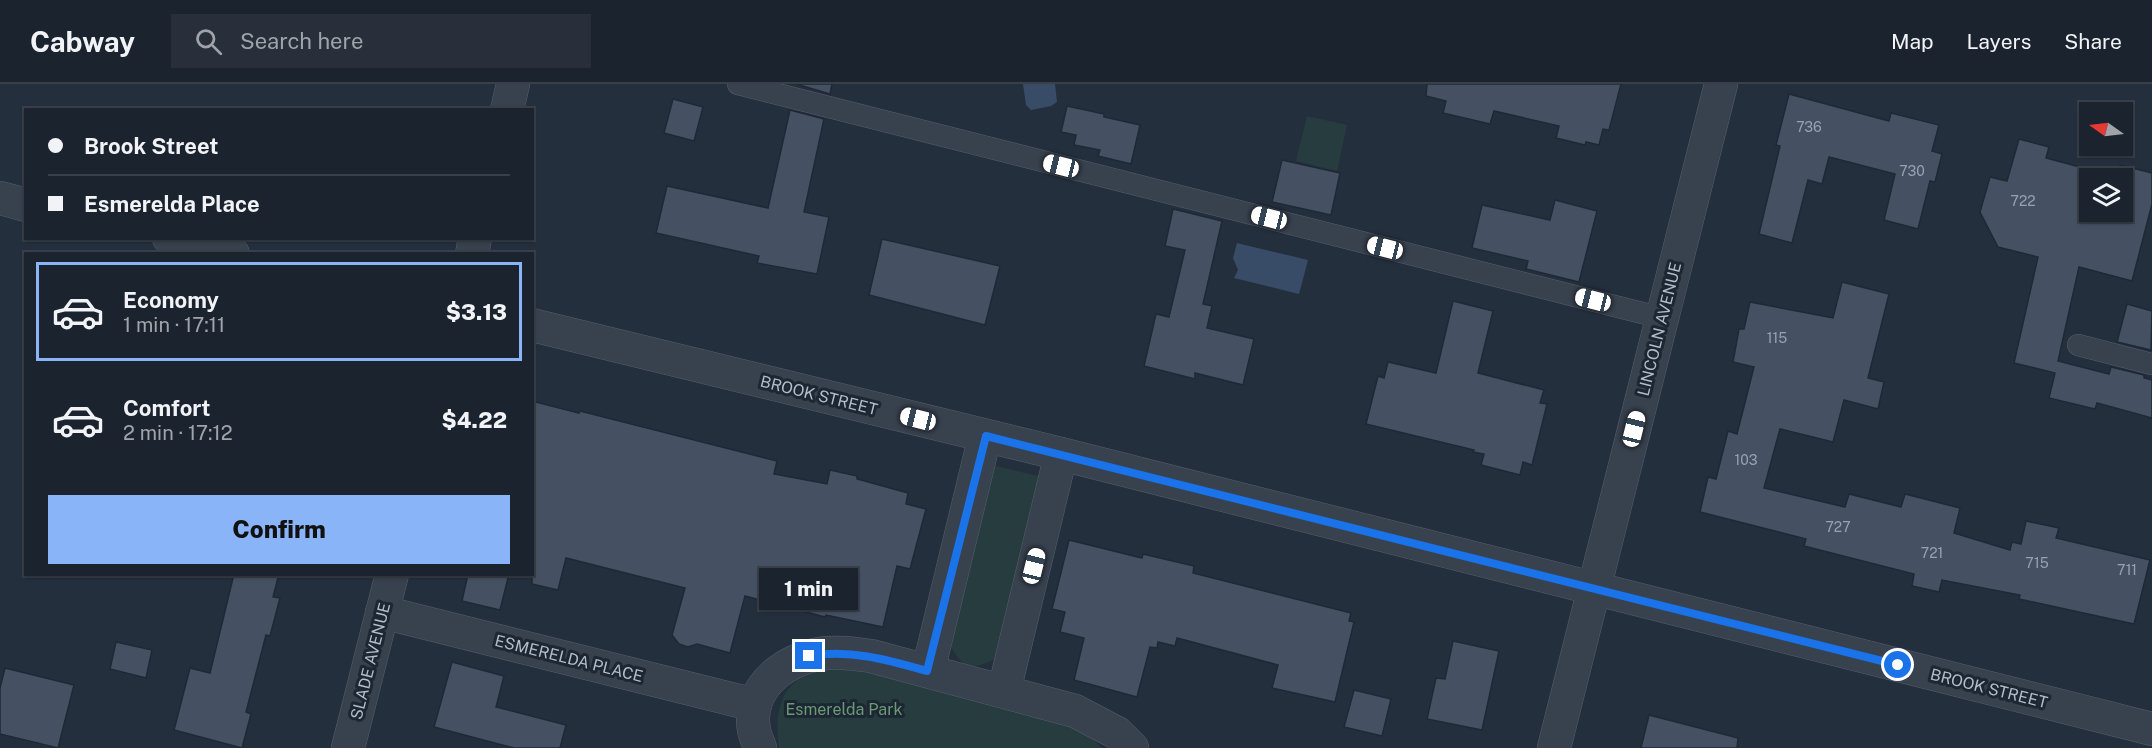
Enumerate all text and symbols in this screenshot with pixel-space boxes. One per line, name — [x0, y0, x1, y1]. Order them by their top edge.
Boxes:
search box — [171, 14, 591, 68]
text: Cabway — [30, 25, 135, 58]
icon: search — [192, 25, 225, 58]
text: Search here — [240, 28, 363, 54]
text: Map — [1891, 29, 1934, 54]
text: Layers — [1967, 29, 2031, 54]
text: Share — [2064, 29, 2122, 54]
north arrow — [2079, 102, 2133, 156]
map controls — [2079, 102, 2133, 222]
house number: 736 — [1796, 119, 1822, 135]
text: Brook Street — [84, 133, 218, 159]
car — [1041, 153, 1081, 179]
house number: 730 — [1899, 163, 1925, 179]
button: layers — [2079, 168, 2133, 222]
text: Esmerelda Place — [84, 191, 260, 217]
house number: 722 — [2010, 193, 2036, 209]
car — [1249, 205, 1289, 231]
car — [1365, 235, 1405, 261]
street label: LINCOLN AVENUE — [1634, 260, 1685, 398]
icon: car — [51, 285, 105, 339]
text: Economy — [123, 287, 219, 313]
car — [1573, 287, 1613, 313]
text: $3.13 — [446, 299, 507, 325]
text: 1 min · 17:11 — [123, 313, 225, 337]
house number: 115 — [1767, 330, 1787, 346]
street label: BROOK STREET — [758, 372, 880, 419]
icon: car — [51, 393, 105, 447]
text: Comfort — [123, 395, 210, 421]
car — [898, 406, 938, 432]
text: $4.22 — [442, 407, 507, 433]
car — [1621, 409, 1647, 449]
text: 2 min · 17:12 — [123, 421, 233, 445]
house number: 103 — [1735, 452, 1758, 468]
button: Confirm — [48, 495, 510, 564]
house number: 727 — [1825, 519, 1851, 535]
house number: 721 — [1921, 545, 1943, 561]
car — [1021, 546, 1047, 586]
house number: 715 — [2025, 555, 2049, 571]
house number: 711 — [2117, 562, 2137, 578]
callout: 1 min — [760, 569, 858, 611]
text: 1 min — [784, 577, 833, 601]
street label: SLADE AVENUE — [347, 601, 394, 722]
street label: ESMERELDA PLACE — [493, 631, 645, 686]
route end — [795, 642, 822, 669]
route start — [1884, 651, 1911, 678]
street label: BROOK STREET — [1928, 665, 2050, 712]
park label: Esmerelda Park — [786, 700, 902, 719]

